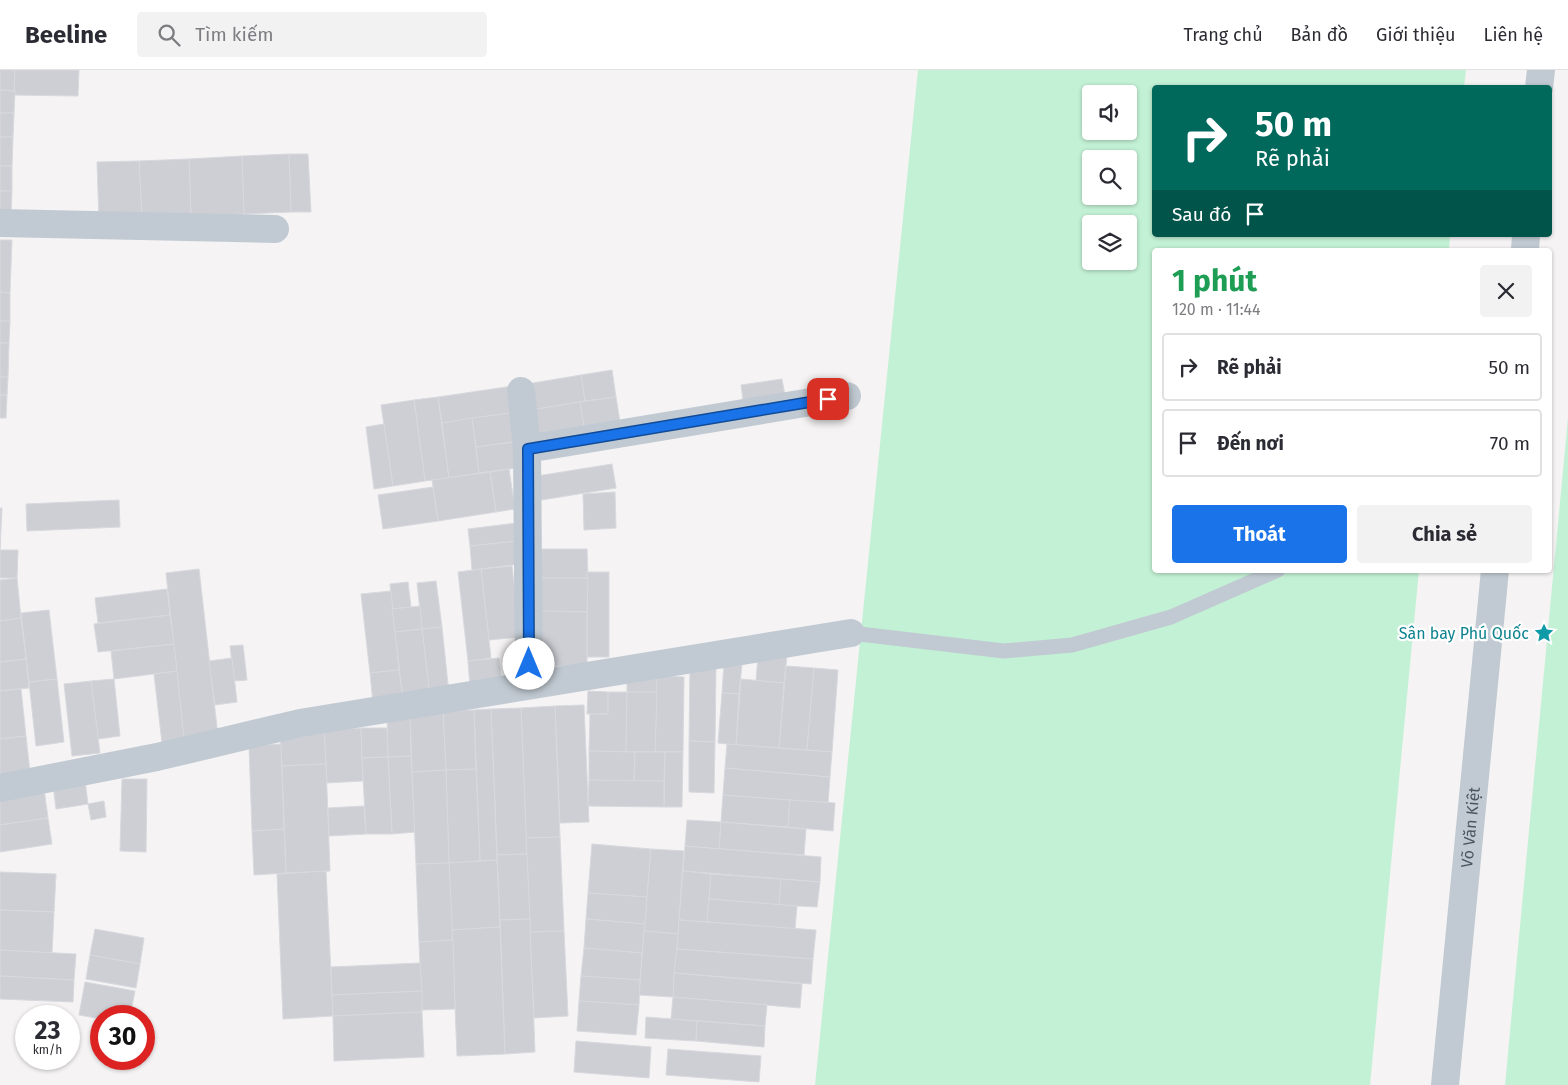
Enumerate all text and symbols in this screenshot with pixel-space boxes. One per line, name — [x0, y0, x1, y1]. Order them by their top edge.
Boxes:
search box — [137, 12, 487, 57]
text: Beeline — [25, 21, 107, 49]
icon: search — [155, 21, 183, 49]
text: Tìm kiếm — [195, 23, 274, 46]
text: Trang chủ — [1183, 24, 1263, 46]
text: Bản đồ — [1291, 24, 1348, 46]
text: Giới thiệu — [1376, 24, 1455, 46]
text: Liên hệ — [1483, 24, 1543, 46]
map controls — [1082, 85, 1137, 270]
button: sound — [1082, 85, 1137, 140]
text: 50 m — [1255, 103, 1332, 145]
icon: right — [1172, 105, 1237, 170]
text: Rẽ phải — [1255, 145, 1330, 172]
button: search — [1082, 150, 1137, 205]
icon: arrive — [1241, 200, 1269, 228]
text: Sau đó — [1172, 203, 1231, 226]
button: layers — [1082, 215, 1137, 270]
text: 1 phút — [1172, 263, 1257, 299]
button: close — [1480, 265, 1532, 317]
text: 120 m · 11:44 — [1172, 300, 1260, 319]
icon: right — [1174, 353, 1202, 381]
text: Rẽ phải — [1217, 356, 1282, 379]
text: 50 m — [1489, 356, 1530, 379]
pin — [807, 378, 849, 420]
icon: arrive — [814, 385, 842, 413]
icon: arrive — [1174, 429, 1202, 457]
text: Đến nơi — [1217, 432, 1284, 455]
text: 70 m — [1490, 432, 1530, 455]
button: Thoát — [1172, 505, 1347, 563]
button: Chia sẻ — [1357, 505, 1532, 563]
place icon: Sân bay Phú Quốc — [1533, 622, 1555, 644]
place label: Sân bay Phú Quốc — [1399, 623, 1529, 643]
position arrow — [502, 637, 554, 689]
street label: Võ Văn Kiệt — [1457, 786, 1483, 869]
speed limit sign: 30 — [90, 1005, 155, 1070]
text: 23 — [35, 1016, 60, 1046]
text: km/h — [33, 1043, 62, 1057]

